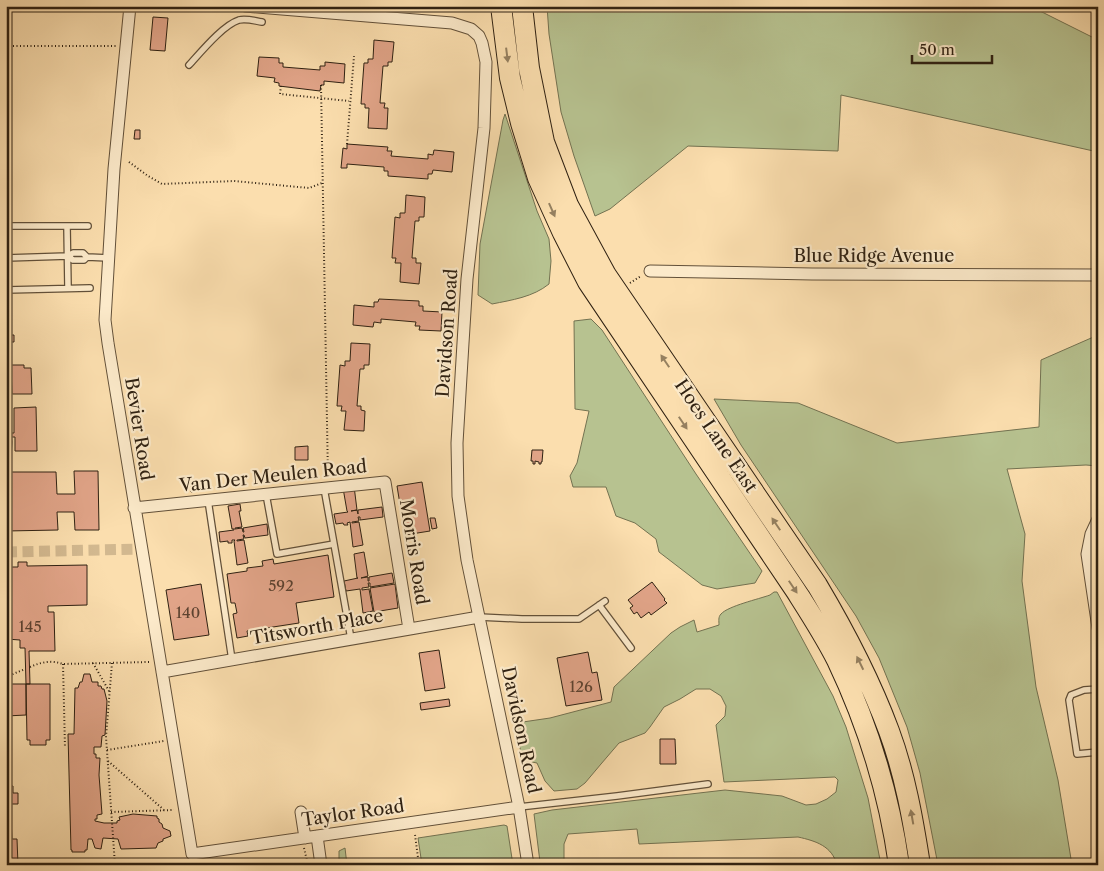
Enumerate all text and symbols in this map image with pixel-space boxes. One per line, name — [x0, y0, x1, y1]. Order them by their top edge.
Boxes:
scale bar — [912, 32, 992, 64]
text: 50 m — [919, 40, 955, 59]
one-way arrow — [503, 47, 511, 63]
one-way arrow — [549, 203, 557, 217]
street label: Blue Ridge Avenue — [794, 245, 954, 267]
street label: Davidson Road — [432, 268, 462, 398]
one-way arrow — [660, 354, 670, 368]
street label: Hoes Lane East — [670, 375, 762, 497]
street label: Bevier Road — [120, 376, 158, 482]
one-way arrow — [678, 416, 687, 430]
street label: Van Der Meulen Road — [177, 455, 368, 497]
street label: Morris Road — [395, 498, 433, 606]
one-way arrow — [771, 518, 781, 531]
house number: 592 — [268, 576, 294, 595]
one-way arrow — [788, 580, 798, 593]
house number: 140 — [176, 603, 200, 622]
street label: Titsworth Place — [249, 604, 385, 650]
house number: 145 — [18, 617, 42, 636]
one-way arrow — [856, 656, 864, 670]
street label: Davidson Road — [497, 665, 545, 796]
house number: 126 — [569, 677, 593, 696]
street label: Taylor Road — [300, 795, 406, 831]
one-way arrow — [907, 808, 915, 824]

